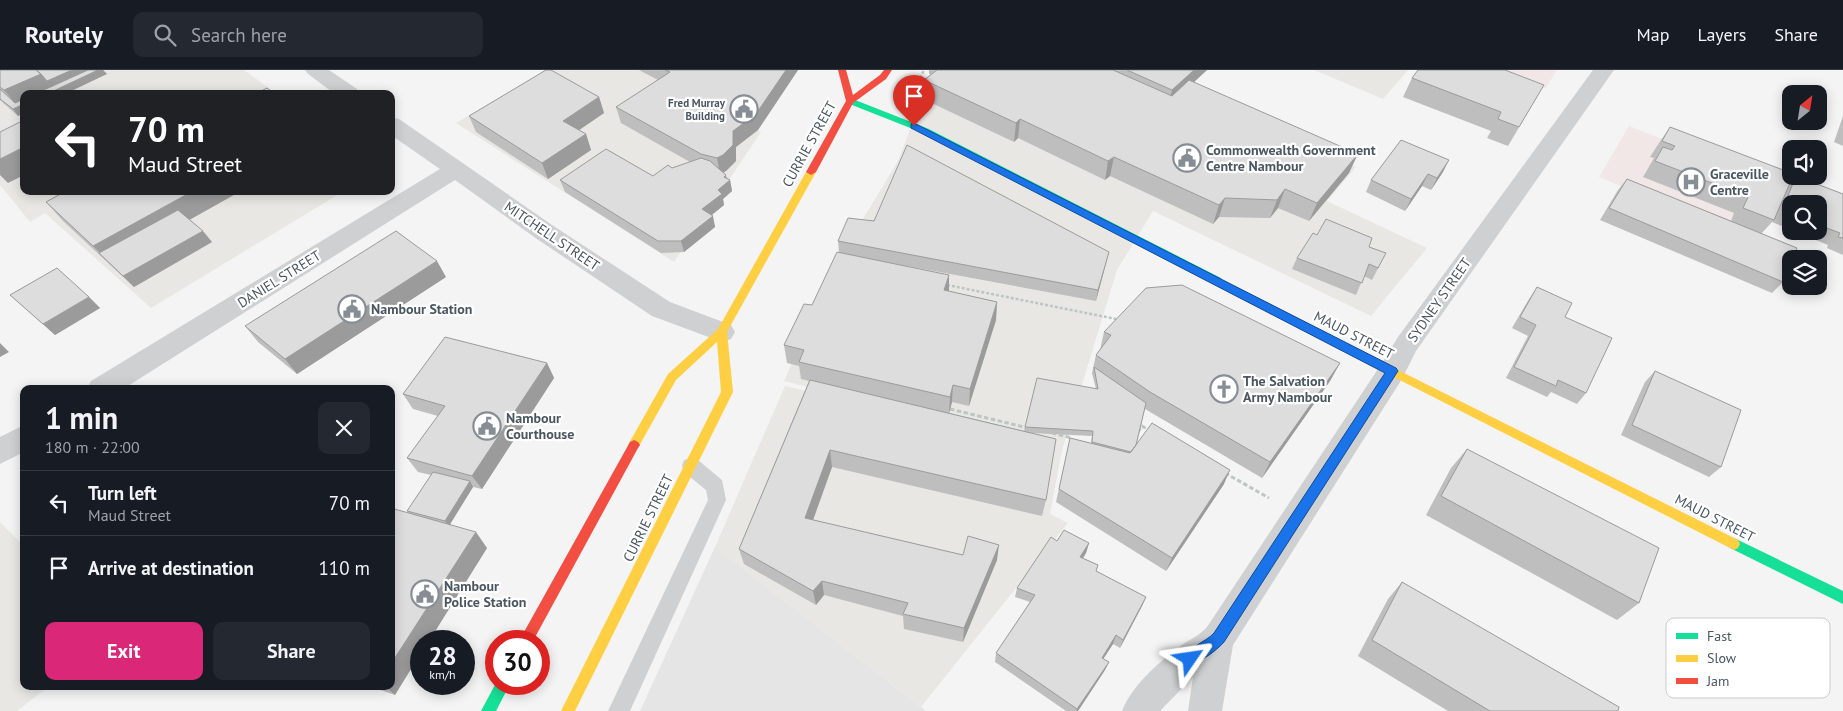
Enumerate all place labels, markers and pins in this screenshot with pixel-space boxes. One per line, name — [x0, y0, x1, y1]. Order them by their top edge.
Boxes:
pin — [893, 75, 935, 126]
public building icon: Fred Murray Building — [729, 94, 759, 124]
place label: Fred Murray Building — [668, 96, 726, 123]
place label: Commonwealth Government Centre Nambour — [1206, 141, 1376, 175]
public building icon: Commonwealth Government Centre Nambour — [1172, 143, 1202, 173]
place label: Graceville Centre — [1710, 165, 1769, 199]
hospital icon: Graceville Centre — [1676, 167, 1706, 197]
public building icon: Nambour Station — [337, 294, 367, 324]
place label: Nambour Station — [371, 300, 472, 318]
place label: The Salvation Army Nambour — [1243, 372, 1332, 406]
church icon: The Salvation Army Nambour — [1209, 374, 1239, 404]
place label: Nambour Courthouse — [506, 409, 574, 443]
public building icon: Nambour Courthouse — [472, 411, 502, 441]
place label: Nambour Police Station — [444, 577, 526, 611]
public building icon: Nambour Police Station — [410, 579, 440, 609]

